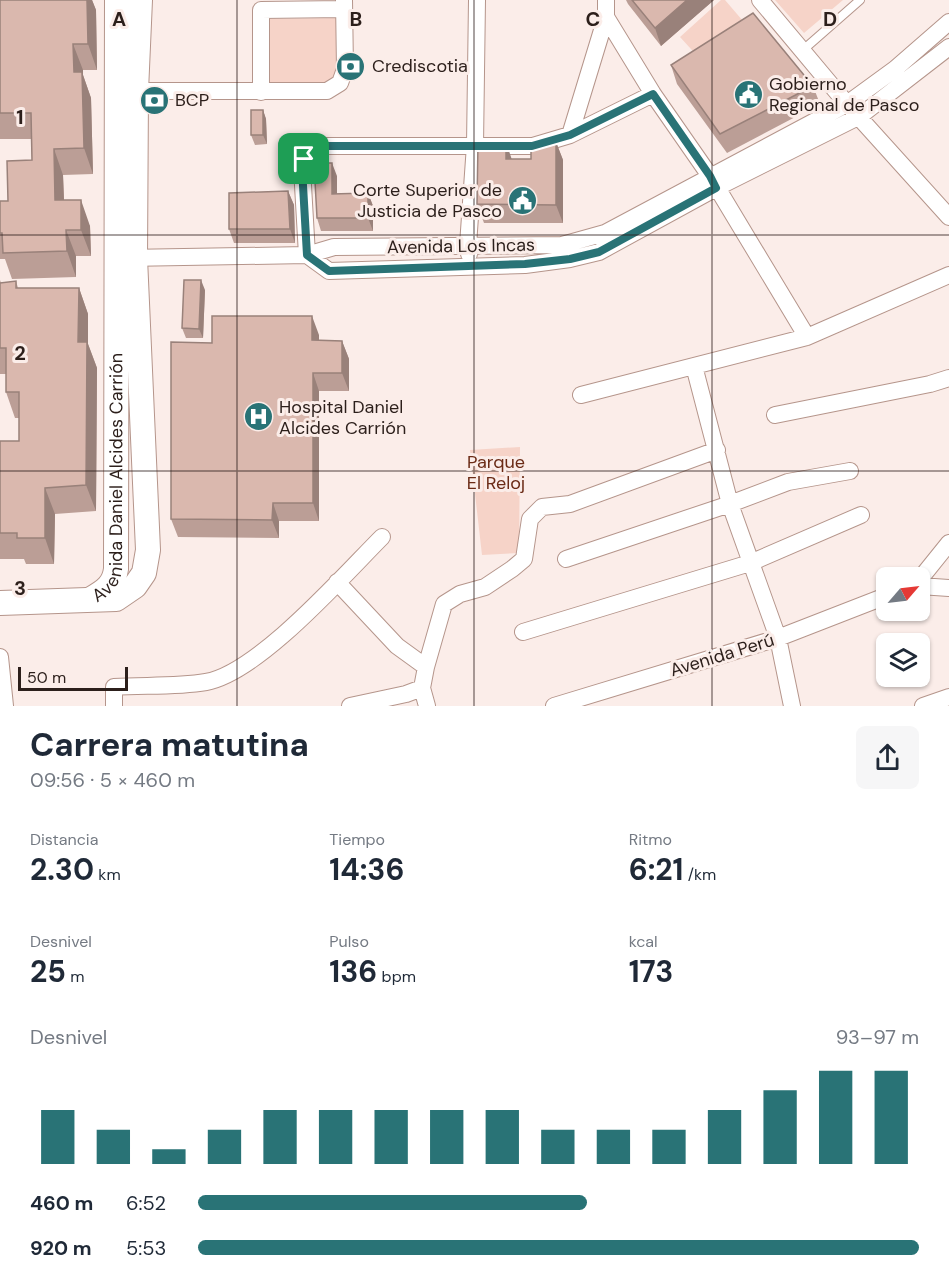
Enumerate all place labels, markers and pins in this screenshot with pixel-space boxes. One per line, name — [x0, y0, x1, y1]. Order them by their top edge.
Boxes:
bank icon: Crediscotia — [335, 50, 367, 82]
place label: Crediscotia — [372, 54, 468, 78]
place label: Gobierno Regional de Pasco — [769, 72, 919, 117]
public building icon: Gobierno Regional de Pasco — [732, 78, 764, 110]
bank icon: BCP — [138, 84, 170, 116]
place label: BCP — [175, 88, 209, 112]
pin — [278, 133, 329, 184]
place label: Corte Superior de Justicia de Pasco — [353, 178, 502, 223]
public building icon: Corte Superior de Justicia de Pasco — [507, 184, 539, 216]
place label: Hospital Daniel Alcides Carrión — [279, 395, 406, 440]
hospital icon: Hospital Daniel Alcides Carrión — [242, 401, 274, 433]

